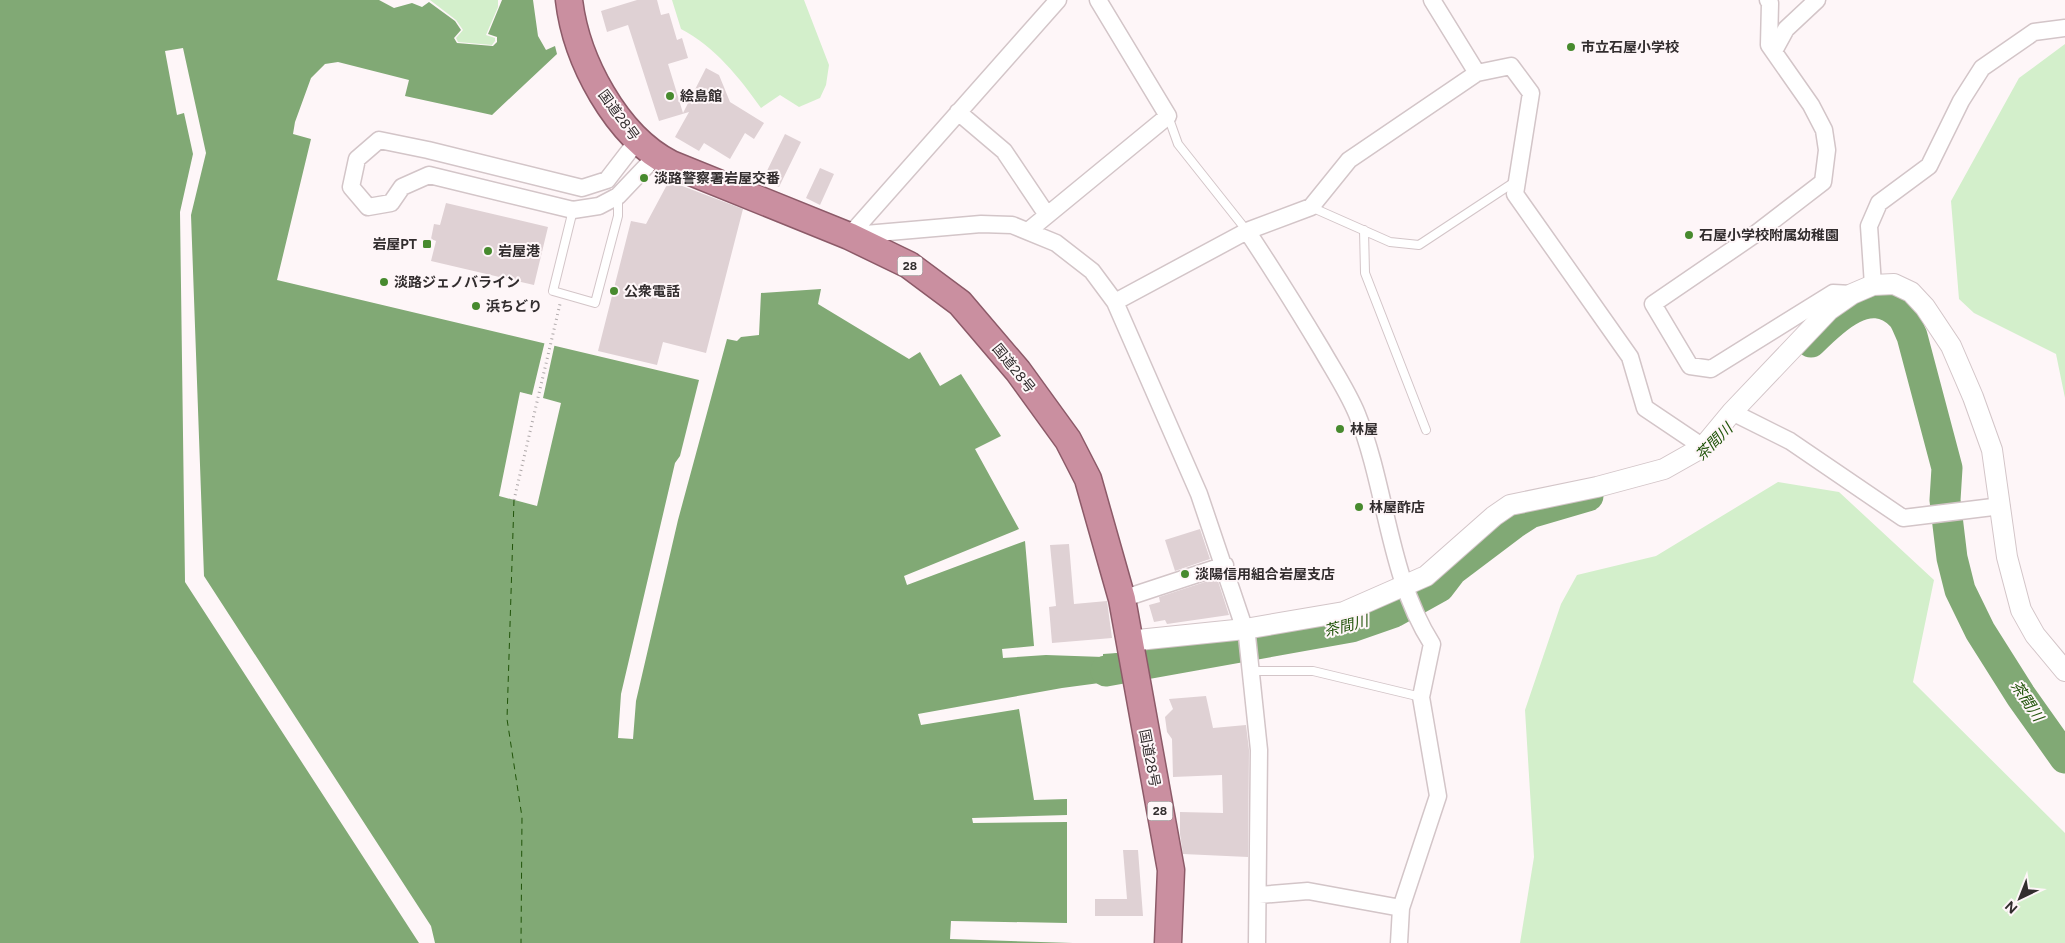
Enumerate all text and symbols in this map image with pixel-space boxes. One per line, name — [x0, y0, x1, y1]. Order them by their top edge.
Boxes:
place label: 市立石屋小学校 — [1581, 39, 1679, 56]
marker: 市立石屋小学校 — [1565, 41, 1577, 53]
street label: 国道28号 — [595, 87, 643, 144]
place label: 絵島館 — [680, 88, 722, 105]
marker: 絵島館 — [664, 90, 676, 102]
place label: 淡路警察署岩屋交番 — [654, 170, 780, 187]
marker: 淡路警察署岩屋交番 — [638, 172, 650, 184]
place label: 石屋小学校附属幼稚園 — [1699, 227, 1839, 244]
marker: 石屋小学校附属幼稚園 — [1683, 229, 1695, 241]
place label: 岩屋PT — [372, 236, 417, 253]
marker: 岩屋PT — [421, 238, 433, 250]
place label: 岩屋港 — [498, 243, 540, 260]
marker: 岩屋港 — [482, 245, 494, 257]
road number: 28 — [898, 256, 922, 276]
place label: 淡路ジェノバライン — [394, 274, 520, 291]
marker: 淡路ジェノバライン — [378, 276, 390, 288]
place label: 公衆電話 — [624, 283, 680, 300]
marker: 公衆電話 — [608, 285, 620, 297]
place label: 浜ちどり — [486, 298, 542, 315]
marker: 浜ちどり — [470, 300, 482, 312]
street label: 国道28号 — [989, 340, 1039, 396]
water label: 茶間川 — [1692, 418, 1738, 464]
place label: 林屋 — [1350, 421, 1378, 438]
marker: 林屋 — [1334, 423, 1346, 435]
place label: 林屋酢店 — [1369, 499, 1425, 516]
marker: 林屋酢店 — [1353, 501, 1365, 513]
place label: 淡陽信用組合岩屋支店 — [1195, 566, 1335, 583]
marker: 淡陽信用組合岩屋支店 — [1179, 568, 1191, 580]
water label: 茶間川 — [1322, 611, 1372, 640]
water label: 茶間川 — [2007, 677, 2048, 726]
street label: 国道28号 — [1136, 728, 1163, 788]
road number: 28 — [1148, 801, 1172, 820]
north arrow — [1995, 873, 2045, 923]
text: N — [2002, 897, 2021, 917]

